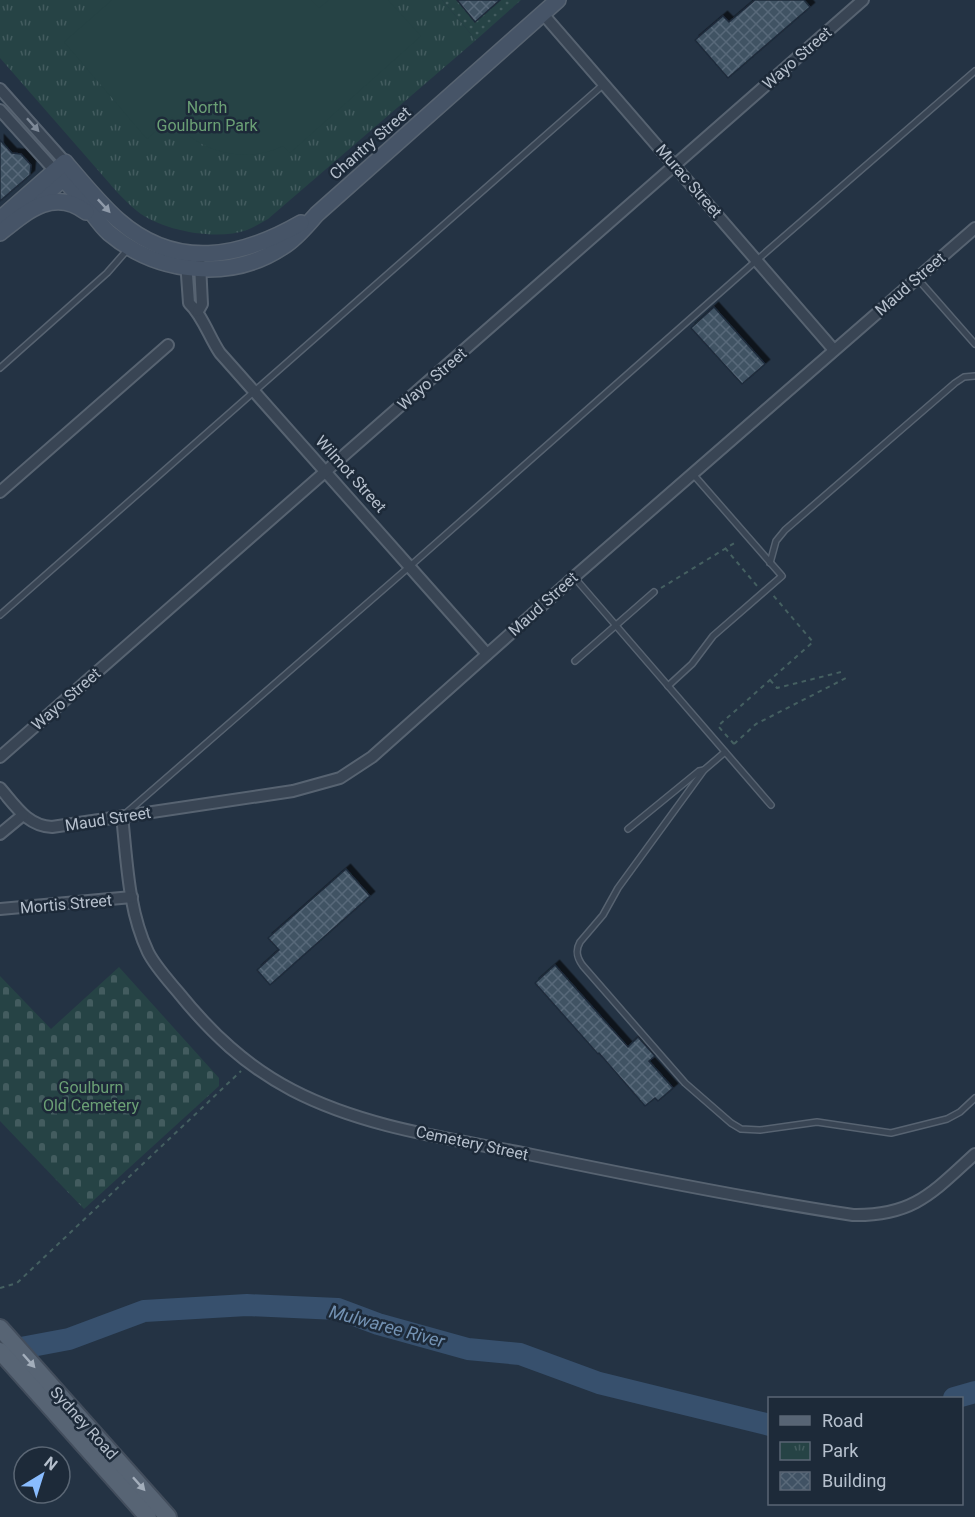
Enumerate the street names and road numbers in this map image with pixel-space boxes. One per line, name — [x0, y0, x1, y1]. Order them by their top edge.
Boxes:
street label: Wayo Street — [759, 23, 835, 93]
street label: Chantry Street — [326, 103, 414, 183]
street label: Murac Street — [652, 140, 726, 222]
street label: Maud Street — [871, 248, 949, 320]
street label: Wayo Street — [394, 344, 470, 414]
street label: Wilmot Street — [312, 432, 390, 516]
street label: Maud Street — [504, 568, 582, 640]
street label: Wayo Street — [28, 664, 104, 734]
street label: Maud Street — [64, 803, 152, 835]
street label: Mortis Street — [19, 891, 113, 917]
street label: Cemetery Street — [414, 1122, 530, 1164]
street label: Sydney Road — [46, 1383, 122, 1463]

